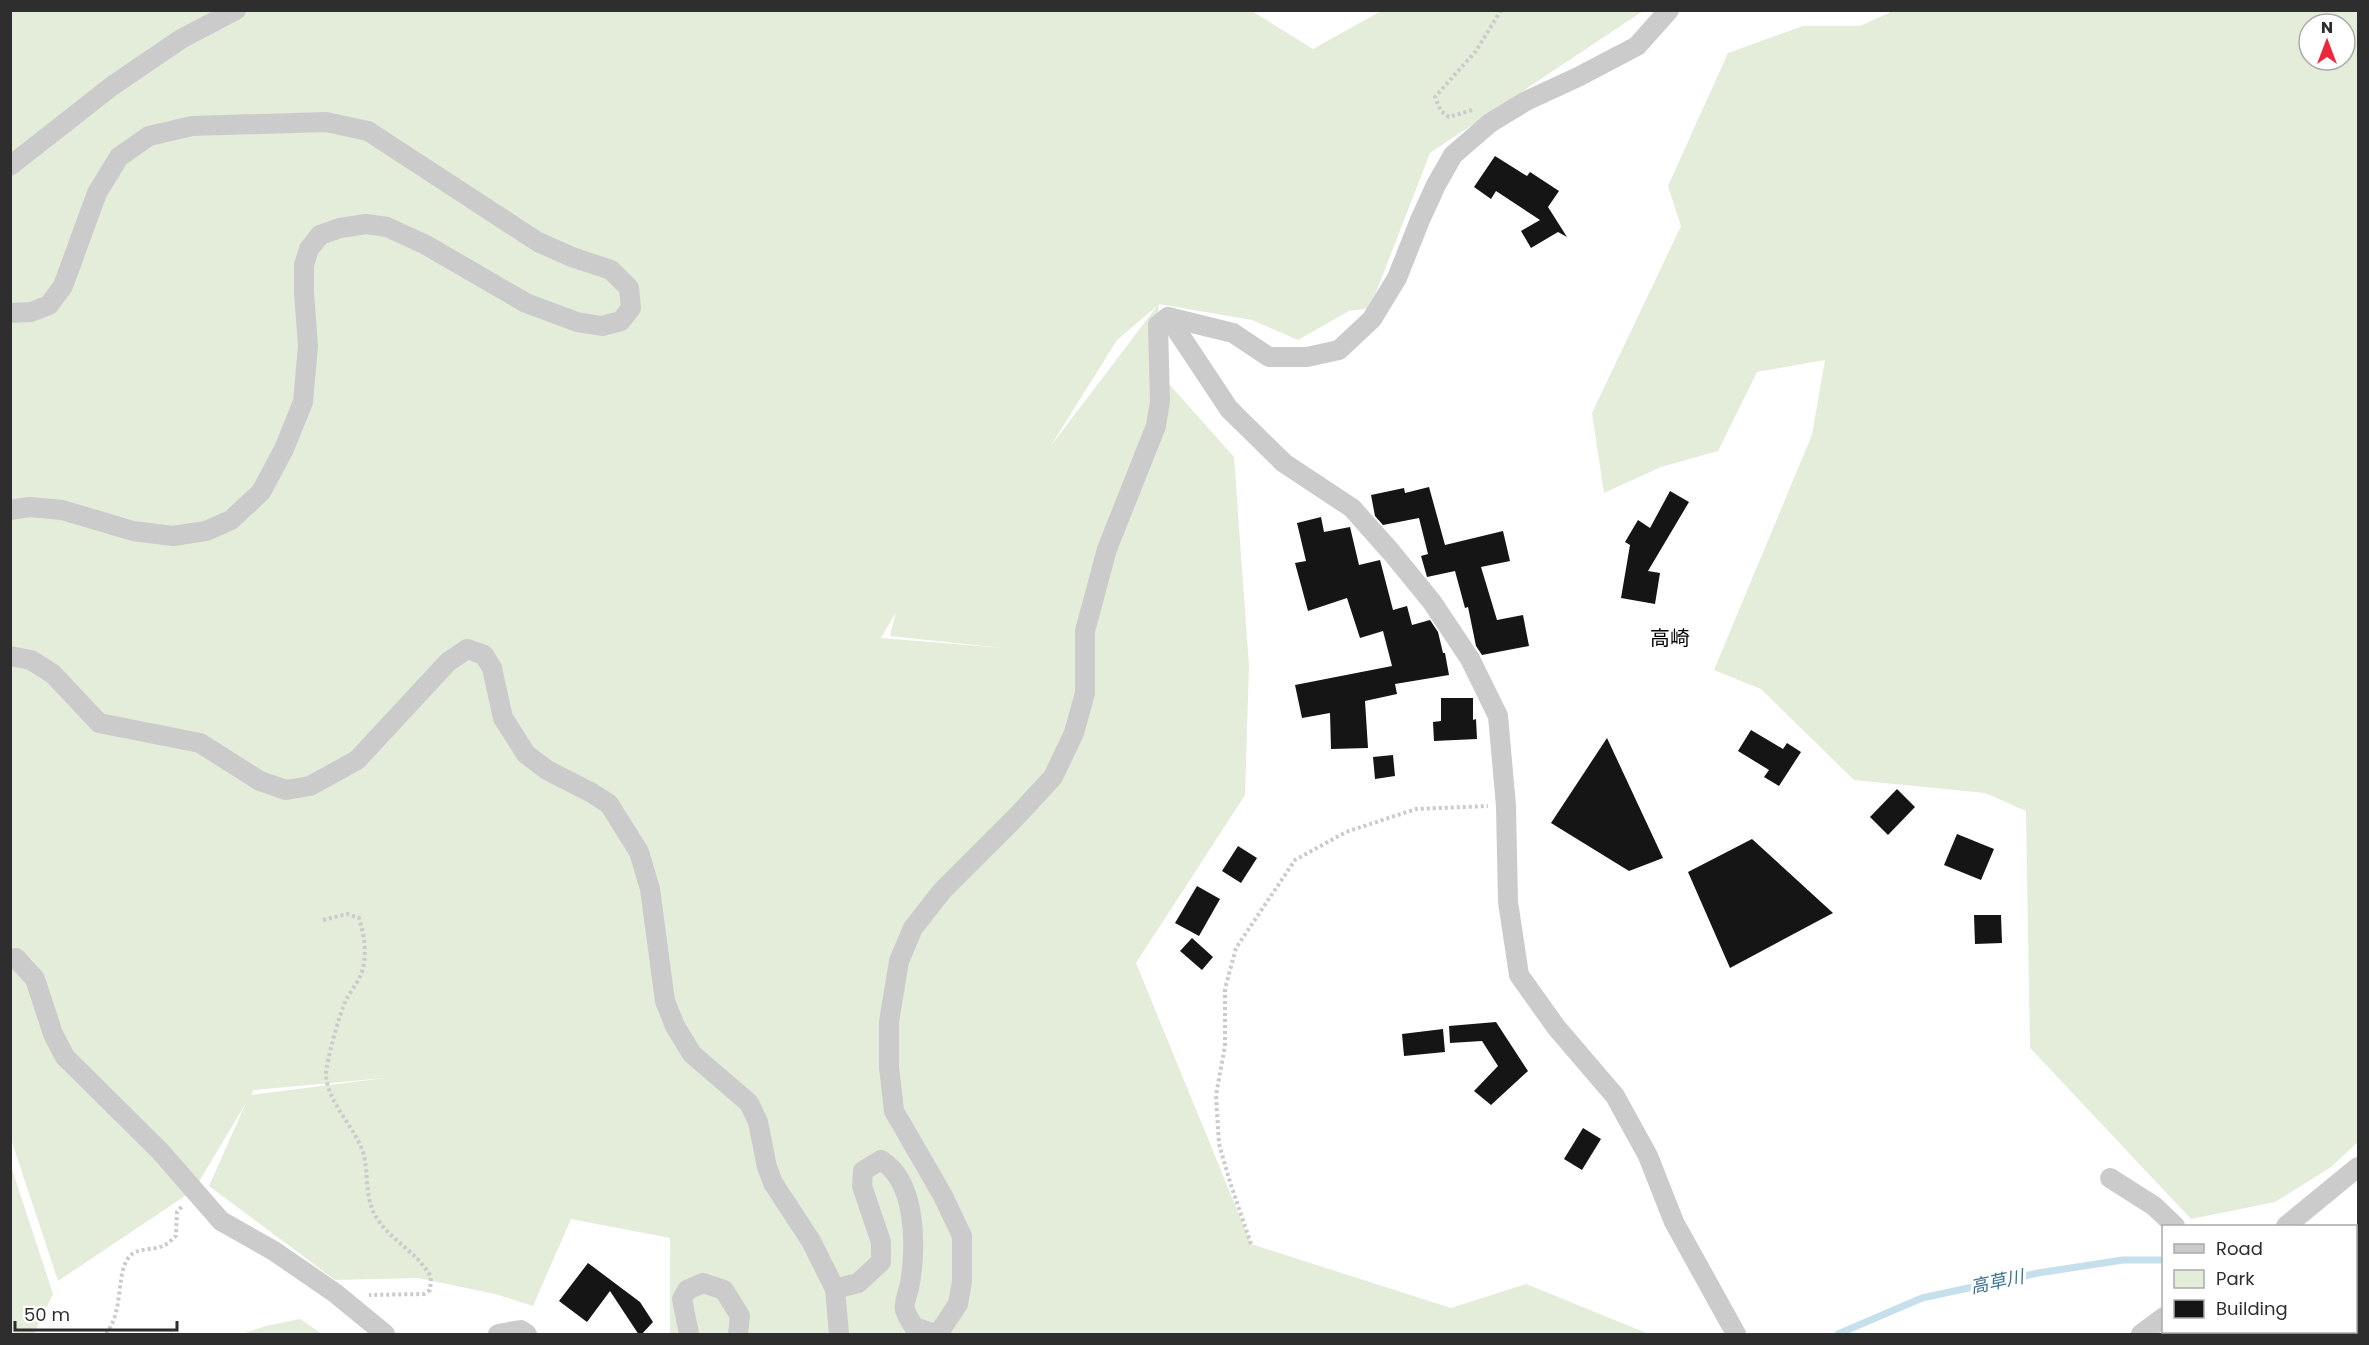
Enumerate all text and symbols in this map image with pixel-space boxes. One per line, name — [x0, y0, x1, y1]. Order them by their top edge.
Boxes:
north arrow — [2297, 12, 2357, 72]
text: N — [2321, 16, 2333, 39]
district label: 高崎 — [1650, 624, 1690, 652]
legend — [2162, 1225, 2357, 1333]
text: Road — [2216, 1236, 2263, 1261]
water label: 高草川 — [1968, 1263, 2028, 1299]
text: Park — [2216, 1266, 2255, 1291]
scale bar — [15, 1294, 177, 1332]
text: Building — [2216, 1296, 2288, 1321]
text: 50 m — [24, 1302, 70, 1327]

